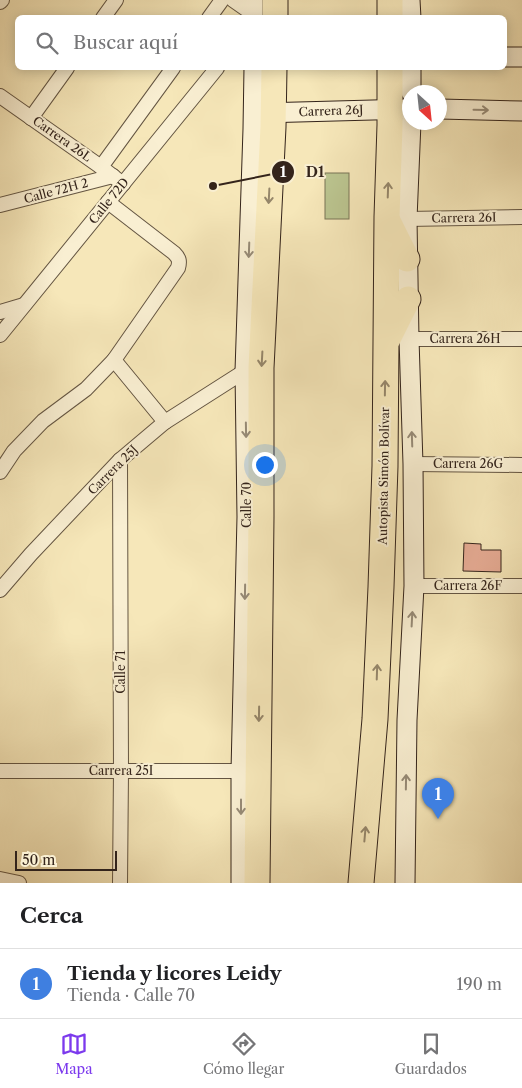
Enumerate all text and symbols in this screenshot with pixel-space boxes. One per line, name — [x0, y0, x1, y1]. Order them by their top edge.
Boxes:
search box — [15, 15, 507, 70]
icon: search — [33, 29, 61, 57]
text: Buscar aquí — [73, 31, 178, 54]
north arrow — [402, 85, 447, 130]
street label: Carrera 26J — [298, 102, 364, 119]
one-way arrow — [472, 105, 488, 115]
street label: Carrera 26L — [30, 113, 95, 164]
callout: D1 — [270, 157, 334, 186]
text: 1 — [280, 162, 287, 181]
text: D1 — [306, 163, 325, 181]
street label: Calle 72D — [85, 174, 132, 227]
street label: Calle 72H 2 — [22, 175, 90, 206]
one-way arrow — [383, 182, 392, 198]
one-way arrow — [265, 188, 274, 204]
street label: Carrera 26I — [431, 209, 497, 226]
one-way arrow — [244, 242, 254, 258]
street label: Carrera 26H — [430, 331, 500, 346]
one-way arrow — [257, 350, 266, 366]
one-way arrow — [381, 380, 390, 396]
street label: Autopista Simón Bolívar — [375, 407, 392, 546]
one-way arrow — [241, 422, 251, 438]
one-way arrow — [408, 432, 417, 448]
street label: Carrera 25J — [85, 442, 141, 498]
your location — [252, 452, 278, 478]
street label: Carrera 26G — [433, 456, 503, 471]
street label: Calle 70 — [239, 482, 254, 528]
street label: Carrera 26F — [434, 578, 502, 593]
one-way arrow — [241, 584, 250, 600]
one-way arrow — [408, 612, 417, 628]
street label: Calle 71 — [113, 650, 128, 694]
one-way arrow — [372, 665, 382, 681]
one-way arrow — [254, 705, 264, 721]
street label: Carrera 25I — [89, 763, 153, 778]
one-way arrow — [401, 774, 411, 790]
pin: 1 — [422, 778, 454, 819]
one-way arrow — [236, 799, 246, 815]
one-way arrow — [361, 827, 370, 843]
scale bar — [15, 848, 118, 871]
text: 50 m — [22, 851, 55, 869]
text: Cerca — [20, 903, 83, 928]
text: Tienda y licores Leidy — [67, 962, 281, 985]
text: 1 — [32, 974, 40, 994]
text: 190 m — [457, 974, 502, 994]
text: Tienda · Calle 70 — [67, 985, 195, 1005]
tab: Mapa — [55, 1030, 93, 1078]
tab: Cómo llegar — [203, 1030, 284, 1078]
tab: Guardados — [395, 1030, 467, 1078]

